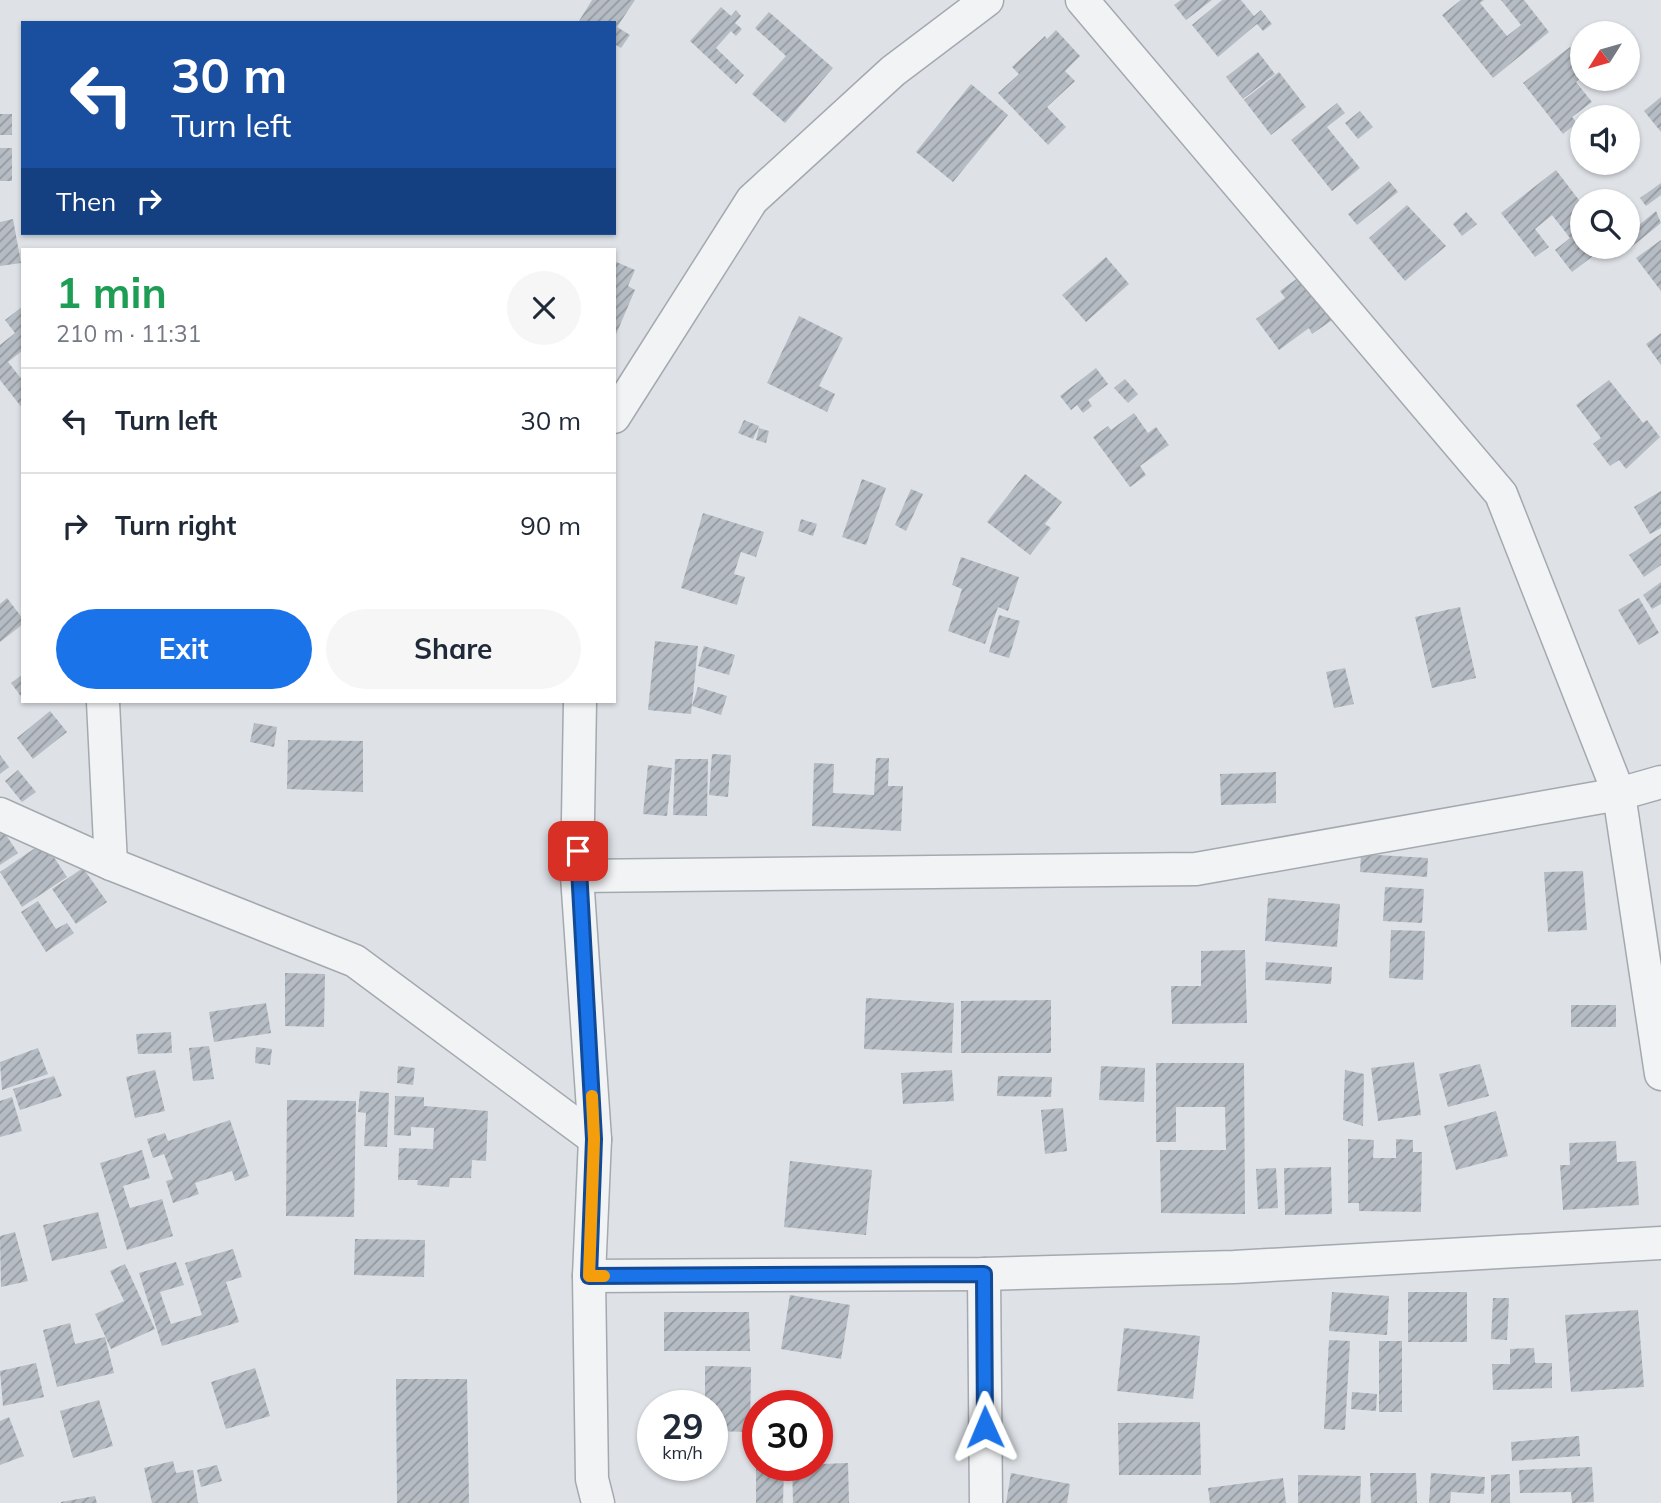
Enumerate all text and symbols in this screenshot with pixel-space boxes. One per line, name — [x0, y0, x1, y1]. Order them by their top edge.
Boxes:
north arrow — [1570, 21, 1640, 91]
map controls — [1570, 21, 1640, 259]
text: 30 m — [171, 44, 287, 105]
icon: left — [56, 49, 147, 140]
text: Turn left — [171, 105, 291, 145]
button: sound — [1570, 105, 1640, 175]
icon: right — [130, 182, 168, 220]
text: Then — [56, 185, 116, 218]
button: search — [1570, 189, 1640, 259]
text: 1 min — [56, 266, 167, 319]
button: close — [507, 271, 581, 345]
text: 210 m · 11:31 — [56, 319, 201, 348]
icon: left — [56, 402, 94, 440]
text: Turn left — [115, 404, 217, 437]
text: 30 m — [520, 404, 581, 437]
icon: right — [56, 507, 94, 545]
text: Turn right — [115, 509, 236, 542]
text: 90 m — [520, 509, 581, 542]
button: Exit — [56, 609, 312, 689]
button: Share — [326, 609, 581, 689]
pin — [548, 821, 608, 881]
icon: arrive — [559, 832, 597, 870]
speed limit sign: 30 — [742, 1390, 833, 1481]
position arrow — [948, 1390, 1022, 1464]
text: 29 — [661, 1404, 704, 1448]
text: km/h — [662, 1441, 703, 1464]

